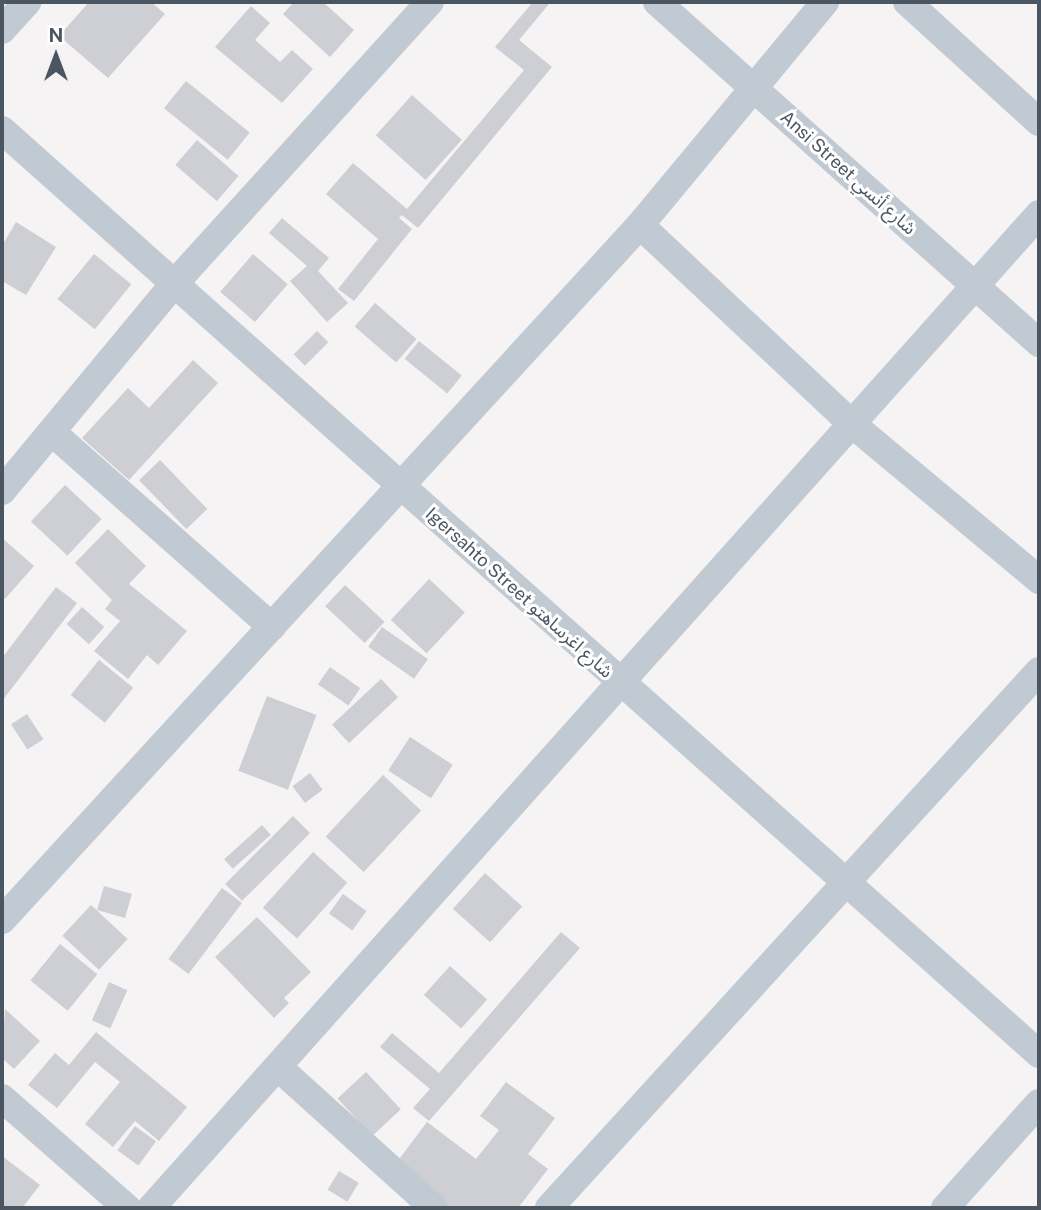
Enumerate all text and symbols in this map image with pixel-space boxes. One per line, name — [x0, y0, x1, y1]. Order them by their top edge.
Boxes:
north arrow — [21, 21, 91, 91]
text: N — [49, 24, 63, 46]
street label: Ansi Street شارع أنسي — [776, 106, 920, 240]
street label: Igersahto Street شارع اغرساهتو — [421, 503, 617, 683]

